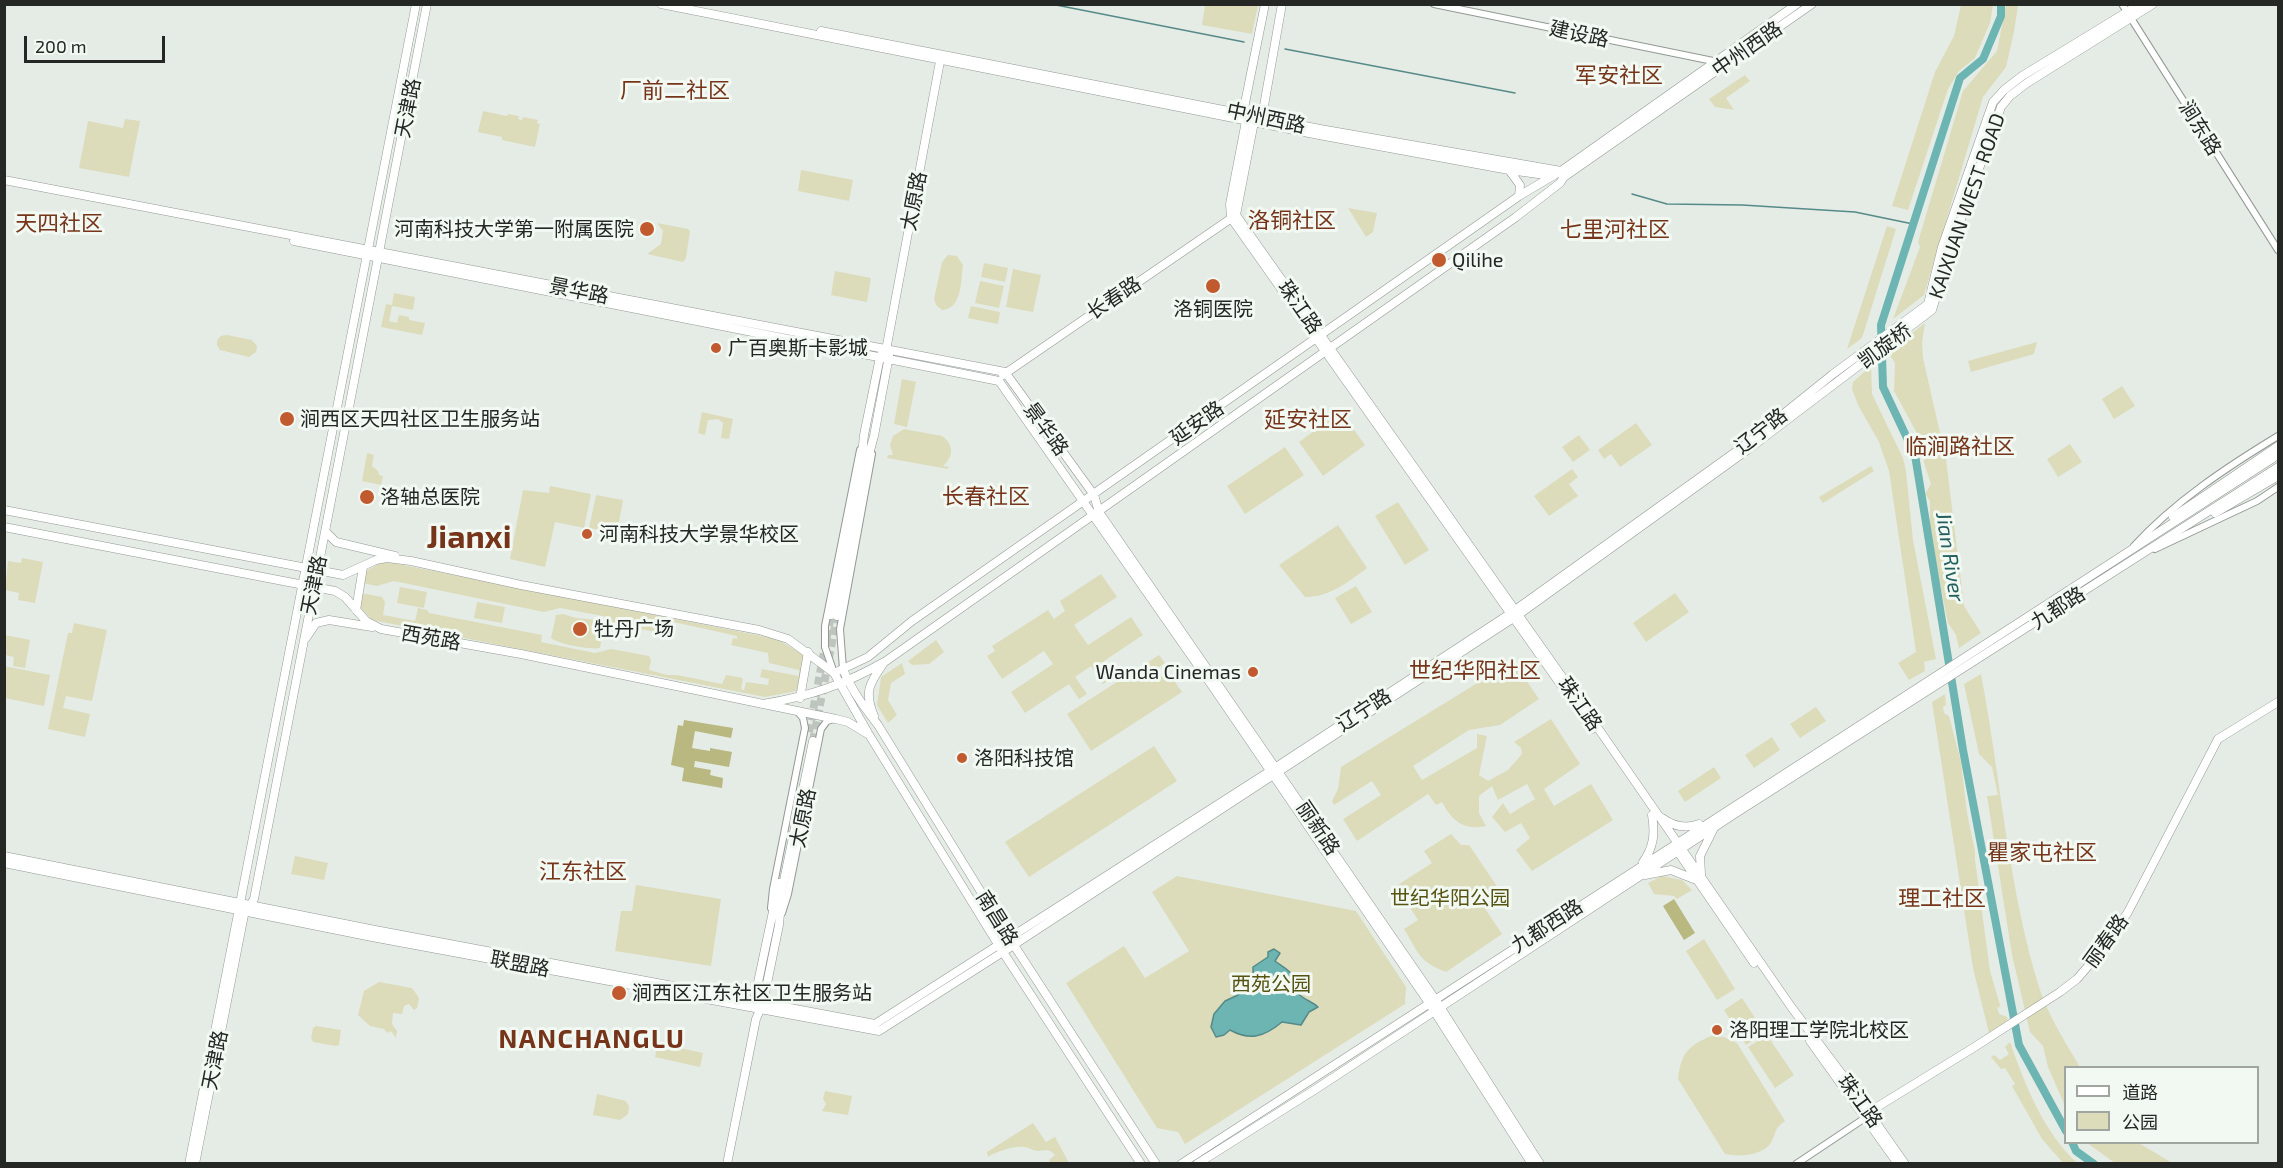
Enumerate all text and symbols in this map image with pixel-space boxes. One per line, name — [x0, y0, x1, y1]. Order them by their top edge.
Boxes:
street label: 建设路 — [1547, 16, 1611, 52]
street label: 中州西路 — [1707, 16, 1787, 82]
scale bar — [27, 24, 168, 62]
text: 200 m — [35, 35, 87, 57]
district label: 军安社区 — [1575, 63, 1663, 89]
street label: 天津路 — [390, 76, 426, 140]
district label: 厂前二社区 — [620, 78, 730, 104]
street label: 涧东路 — [2174, 96, 2226, 160]
street label: 中州西路 — [1224, 98, 1308, 138]
street label: KAIXUAN WEST ROAD — [1924, 110, 2010, 302]
street label: 太原路 — [896, 169, 932, 233]
district label: 洛铜社区 — [1248, 208, 1336, 234]
district label: 天四社区 — [15, 211, 103, 237]
place label: 河南科技大学第一附属医院 — [394, 217, 634, 241]
district label: 七里河社区 — [1560, 217, 1670, 243]
marker: 河南科技大学第一附属医院 — [638, 220, 656, 238]
place label: Qilihe — [1452, 248, 1504, 272]
marker: Qilihe — [1430, 251, 1448, 269]
street label: 长春路 — [1082, 271, 1146, 325]
street label: 景华路 — [547, 273, 611, 309]
street label: 珠江路 — [1273, 276, 1327, 338]
marker: 洛铜医院 — [1204, 277, 1222, 295]
place label: 洛铜医院 — [1173, 297, 1253, 321]
street label: 凯旋桥 — [1854, 318, 1916, 374]
place label: 广百奥斯卡影城 — [728, 336, 868, 360]
marker: 广百奥斯卡影城 — [709, 341, 723, 355]
street label: 延安路 — [1166, 396, 1228, 450]
street label: 景华路 — [1019, 398, 1073, 460]
street label: 辽宁路 — [1730, 403, 1792, 459]
place label: 涧西区天四社区卫生服务站 — [300, 407, 540, 431]
district label: 延安社区 — [1264, 407, 1352, 433]
marker: 涧西区天四社区卫生服务站 — [278, 410, 296, 428]
district label: 临涧路社区 — [1905, 434, 2015, 460]
district label: 长春社区 — [942, 484, 1030, 510]
place label: 洛轴总医院 — [380, 485, 480, 509]
marker: 洛轴总医院 — [358, 488, 376, 506]
water label: Jian River — [1931, 511, 1969, 603]
district label: Jianxi — [426, 518, 512, 556]
place label: 河南科技大学景华校区 — [599, 522, 799, 546]
marker: 河南科技大学景华校区 — [580, 527, 594, 541]
street label: 天津路 — [296, 553, 332, 617]
street label: 九都路 — [2026, 582, 2090, 634]
place label: 牡丹广场 — [594, 617, 674, 641]
marker: 牡丹广场 — [571, 620, 589, 638]
street label: 西苑路 — [399, 621, 463, 655]
district label: 世纪华阳社区 — [1409, 658, 1541, 684]
place label: Wanda Cinemas — [1095, 660, 1241, 684]
marker: Wanda Cinemas — [1246, 665, 1260, 679]
street label: 珠江路 — [1553, 673, 1607, 735]
street label: 辽宁路 — [1332, 684, 1396, 736]
place label: 洛阳科技馆 — [974, 746, 1074, 770]
marker: 洛阳科技馆 — [955, 751, 969, 765]
street label: 太原路 — [785, 786, 821, 850]
street label: 丽新路 — [1291, 796, 1345, 860]
district label: 瞿家屯社区 — [1987, 840, 2097, 866]
district label: 江东社区 — [539, 859, 627, 885]
street label: 南昌路 — [971, 886, 1023, 950]
park label: 世纪华阳公园 — [1390, 886, 1510, 910]
district label: 理工社区 — [1898, 886, 1986, 912]
street label: 九都西路 — [1507, 894, 1587, 958]
street label: 丽春路 — [2079, 910, 2133, 972]
street label: 联盟路 — [488, 946, 552, 982]
park label: 西苑公园 — [1231, 972, 1311, 996]
place label: 涧西区江东社区卫生服务站 — [632, 981, 872, 1005]
marker: 涧西区江东社区卫生服务站 — [610, 984, 628, 1002]
place label: 洛阳理工学院北校区 — [1729, 1018, 1909, 1042]
district label: NANCHANGLU — [499, 1023, 685, 1055]
marker: 洛阳理工学院北校区 — [1710, 1023, 1724, 1037]
street label: 天津路 — [197, 1028, 233, 1092]
legend — [2064, 1066, 2259, 1144]
street label: 珠江路 — [1833, 1070, 1887, 1132]
text: 道路 — [2122, 1081, 2158, 1103]
text: 公园 — [2122, 1111, 2158, 1133]

